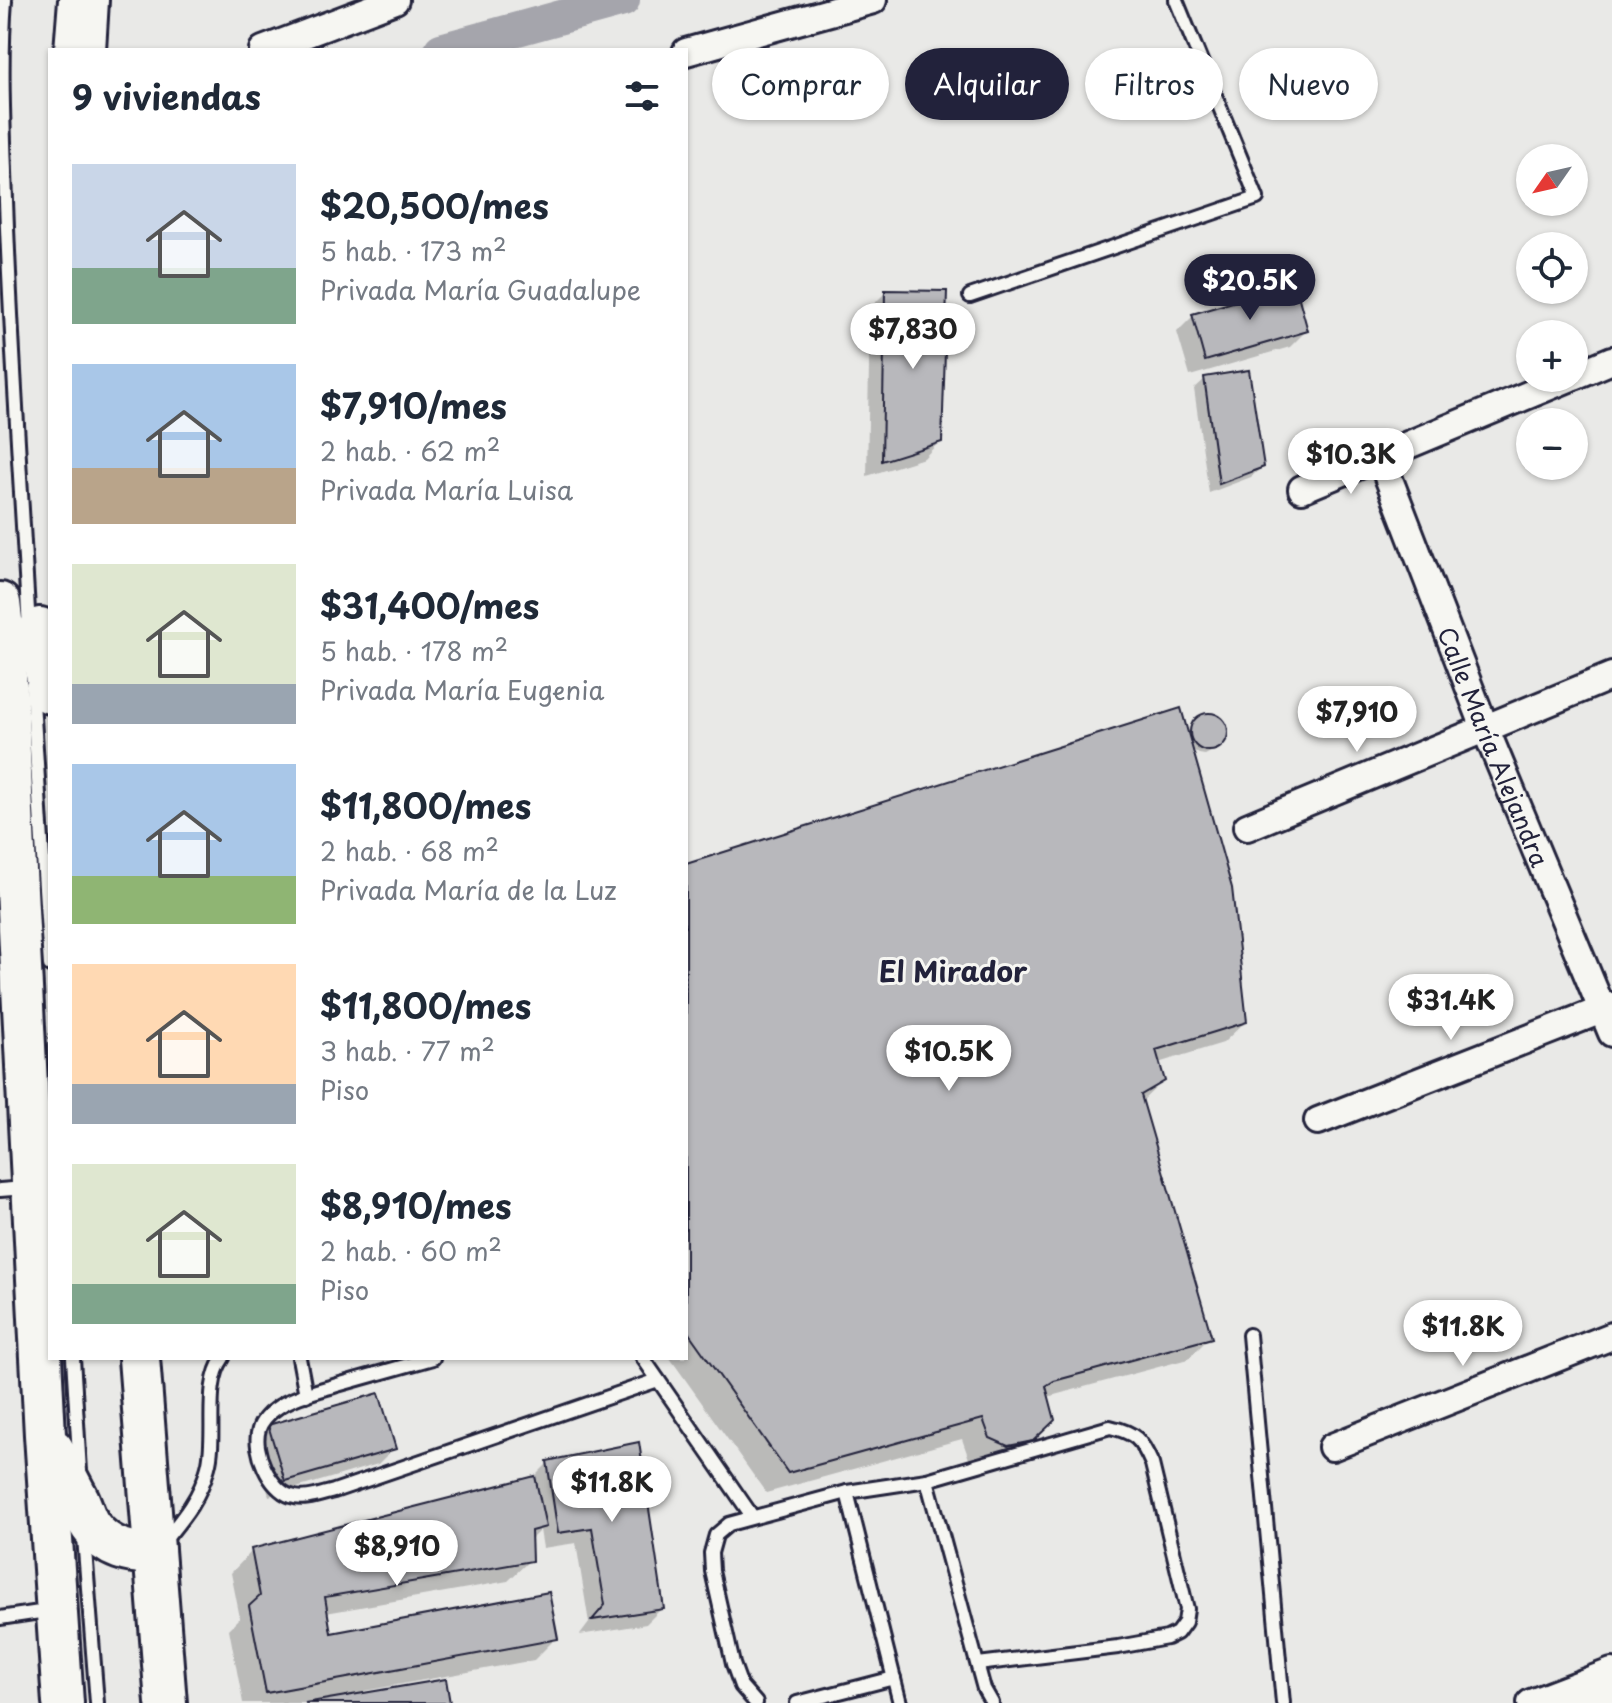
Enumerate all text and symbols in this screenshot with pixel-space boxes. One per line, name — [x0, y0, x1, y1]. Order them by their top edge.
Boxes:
chip: Comprar — [712, 48, 889, 120]
chip: Alquilar — [905, 48, 1069, 120]
chip: Filtros — [1085, 48, 1223, 120]
chip: Nuevo — [1239, 48, 1378, 120]
text: 9 viviendas — [72, 70, 261, 122]
icon: filters — [620, 74, 664, 118]
north arrow — [1516, 144, 1588, 216]
map controls — [1516, 144, 1588, 480]
text: $20,500/mes — [320, 179, 549, 231]
icon: home — [136, 196, 232, 292]
text: 5 hab. · 173 m² — [320, 231, 507, 270]
button: locate — [1516, 232, 1588, 304]
pin: $20.5K — [1185, 254, 1315, 322]
text: $20.5K — [1202, 260, 1298, 299]
text: Privada María Guadalupe — [320, 270, 641, 309]
pin: $7,830 — [848, 303, 978, 371]
text: $7,830 — [868, 309, 958, 348]
button: + — [1516, 320, 1588, 392]
text: $7,910/mes — [320, 379, 507, 431]
icon: home — [136, 396, 232, 492]
button: − — [1516, 408, 1588, 480]
pin: $10.3K — [1286, 428, 1416, 496]
text: 2 hab. · 62 m² — [320, 431, 501, 470]
text: $10.3K — [1306, 434, 1396, 473]
text: Privada María Luisa — [320, 470, 573, 509]
text: $31,400/mes — [320, 579, 539, 631]
icon: home — [136, 596, 232, 692]
street label: Calle María Alejandra — [1430, 621, 1559, 872]
text: 5 hab. · 178 m² — [320, 631, 508, 670]
text: Privada María Eugenia — [320, 670, 604, 709]
pin: $7,910 — [1292, 686, 1422, 754]
text: $7,910 — [1316, 692, 1398, 731]
text: $11,800/mes — [320, 779, 531, 831]
icon: home — [136, 796, 232, 892]
text: 2 hab. · 68 m² — [320, 831, 499, 870]
text: Privada María de la Luz — [320, 870, 617, 909]
district label: El Mirador — [879, 949, 1028, 992]
pin: $31.4K — [1386, 974, 1516, 1042]
text: $11,800/mes — [320, 979, 531, 1031]
text: $31.4K — [1407, 980, 1495, 1019]
icon: home — [136, 996, 232, 1092]
pin: $10.5K — [884, 1025, 1014, 1093]
text: 3 hab. · 77 m² — [320, 1031, 495, 1070]
text: $10.5K — [904, 1031, 994, 1070]
text: Piso — [320, 1070, 369, 1109]
text: $8,910/mes — [320, 1179, 512, 1231]
icon: home — [136, 1196, 232, 1292]
text: 2 hab. · 60 m² — [320, 1231, 502, 1270]
text: Piso — [320, 1270, 369, 1309]
pin: $11.8K — [1398, 1300, 1528, 1368]
text: $11.8K — [1421, 1306, 1505, 1345]
pin: $11.8K — [547, 1456, 677, 1524]
text: $11.8K — [570, 1462, 654, 1501]
pin: $8,910 — [332, 1520, 462, 1588]
text: $8,910 — [354, 1526, 440, 1565]

